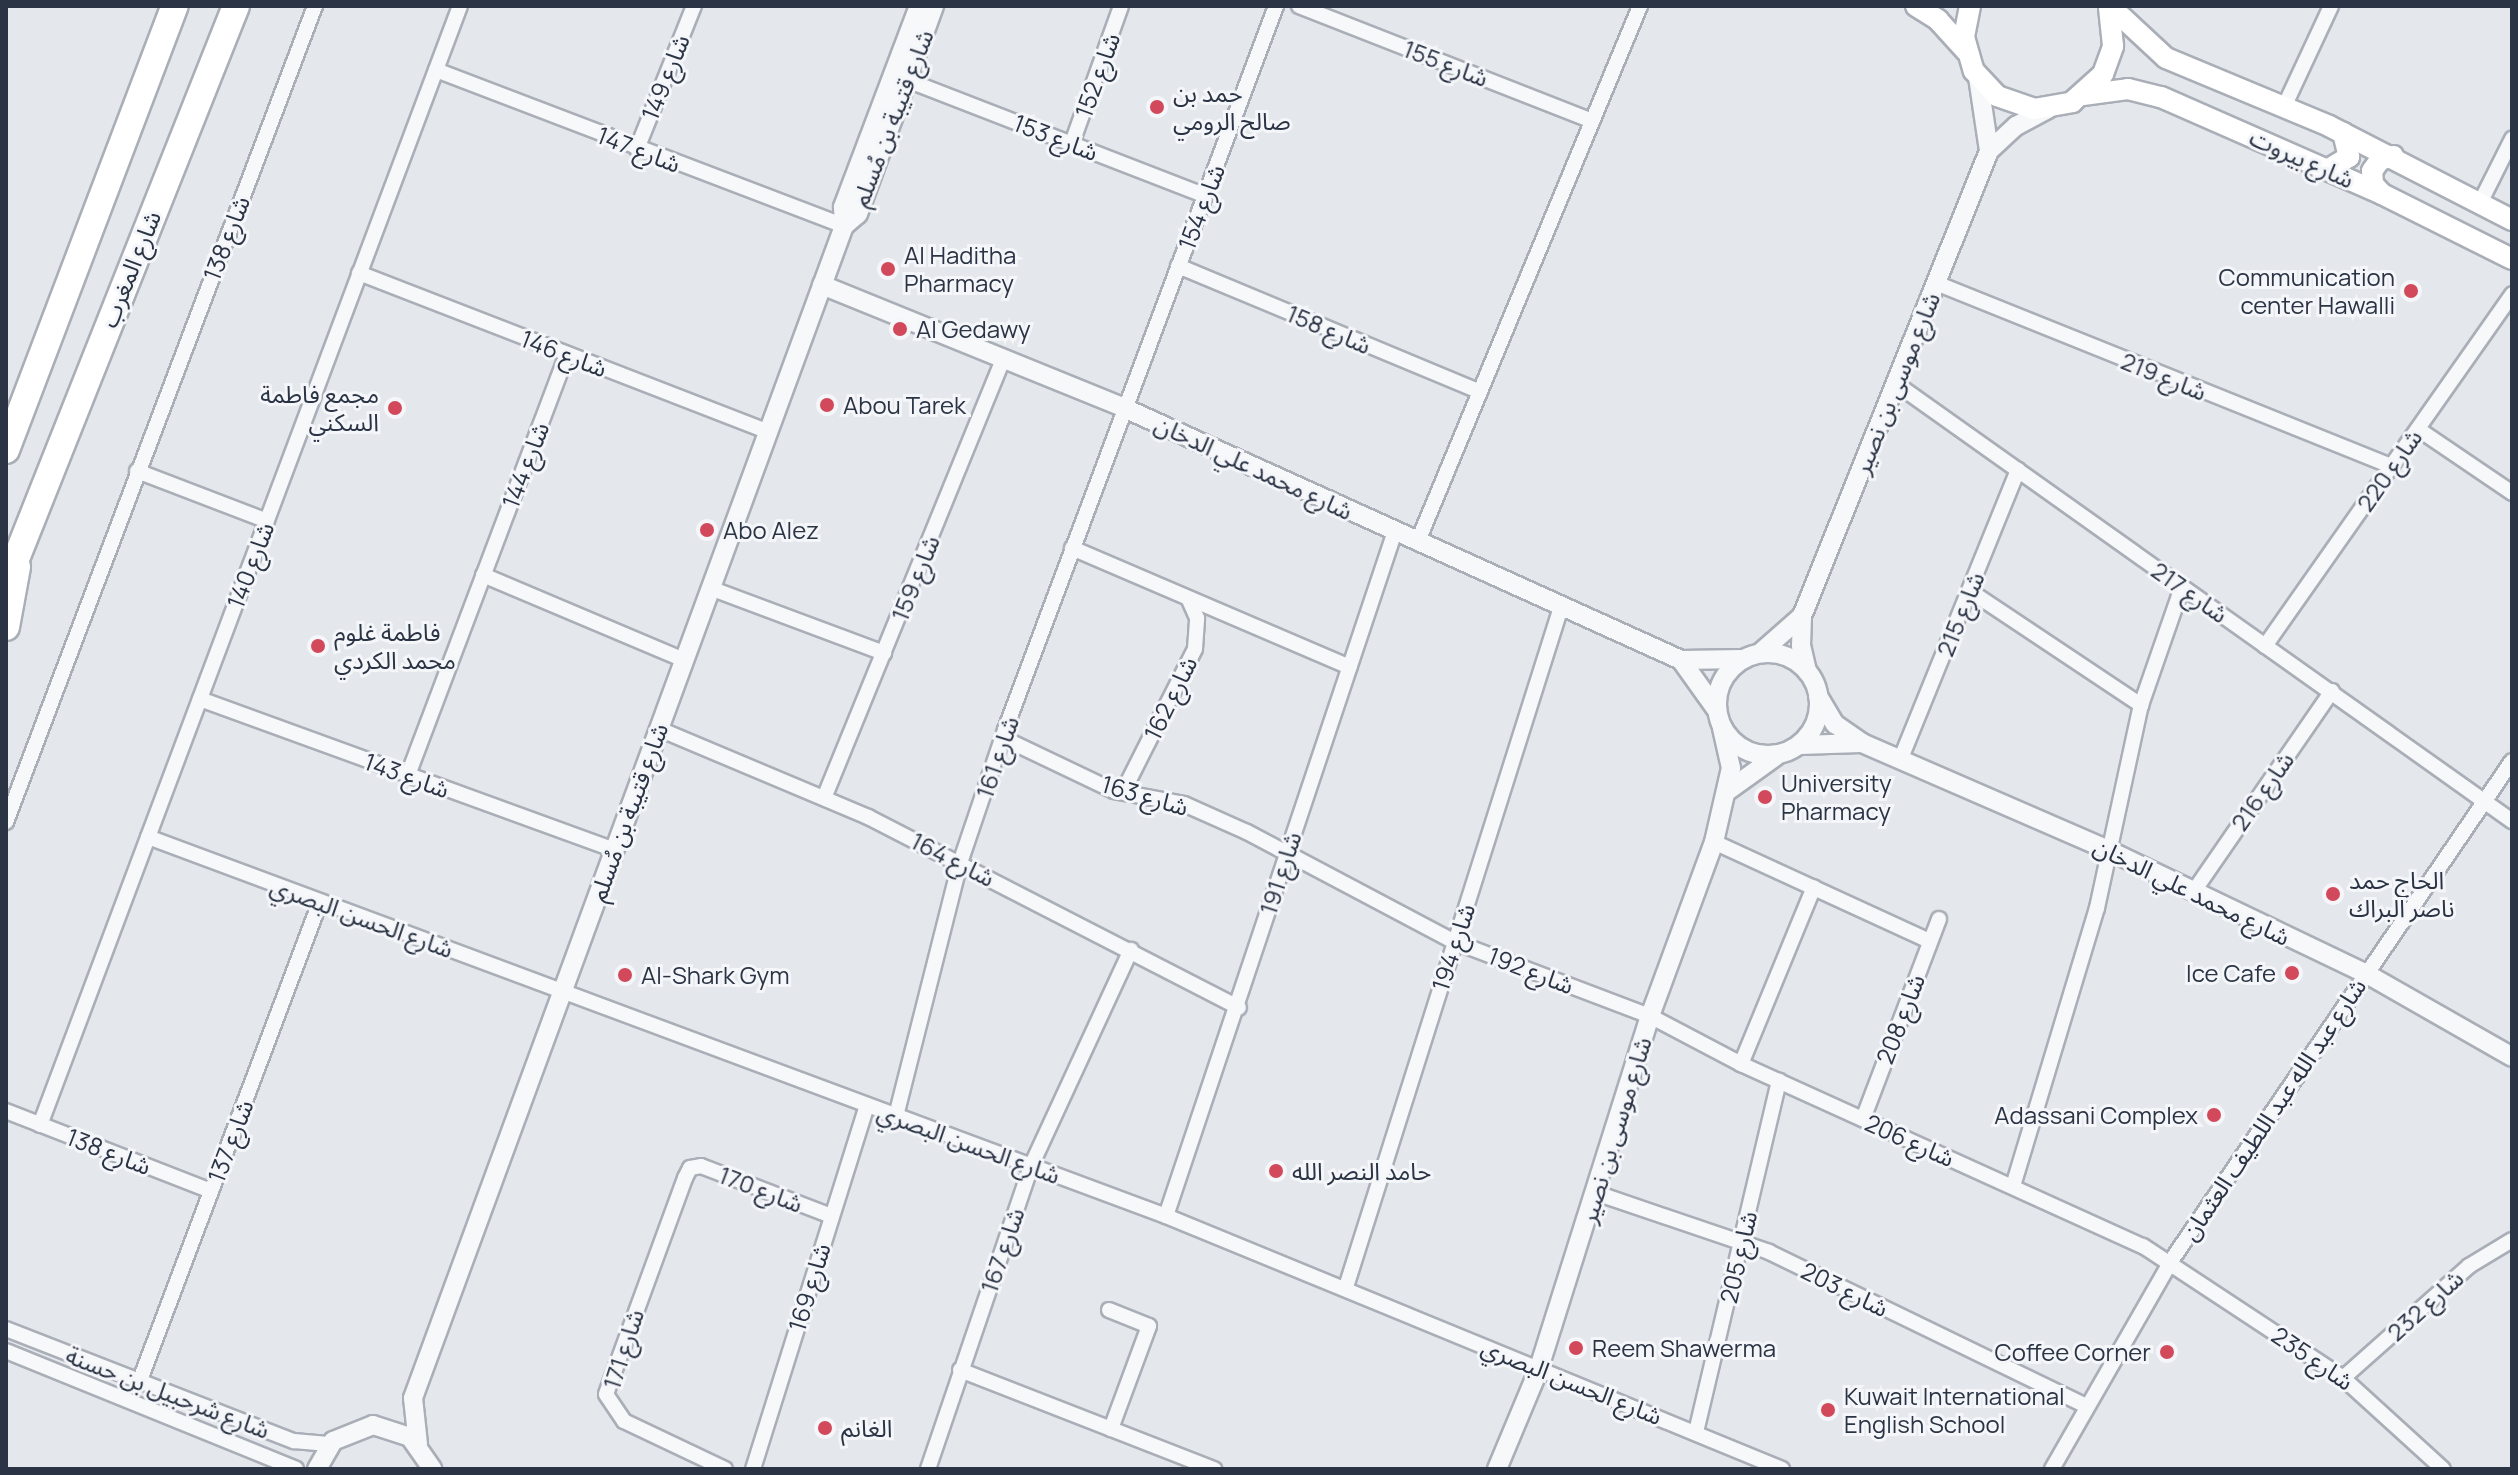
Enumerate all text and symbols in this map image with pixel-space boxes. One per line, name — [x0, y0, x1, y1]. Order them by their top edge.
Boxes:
street label: شارع قتيبة بن مُسلم — [845, 25, 939, 211]
street label: شارع 152 — [1068, 29, 1126, 121]
street label: شارع 149 — [635, 30, 695, 124]
street label: شارع 155 — [1399, 34, 1493, 92]
place label: حمد بن صالح الرومي — [1173, 79, 1291, 135]
marker: حمد بن صالح الرومي — [1148, 98, 1166, 116]
street label: شارع 153 — [1010, 108, 1102, 166]
street label: شارع 147 — [593, 120, 685, 178]
street label: شارع بيروت — [2245, 122, 2359, 194]
street label: شارع 154 — [1172, 160, 1230, 254]
street label: شارع 138 — [197, 192, 255, 284]
street label: شارع المغرب — [94, 206, 166, 332]
place label: Al Haditha Pharmacy — [904, 241, 1016, 297]
marker: Al Haditha Pharmacy — [879, 260, 897, 278]
place label: Communication center Hawalli — [2219, 263, 2395, 319]
marker: Communication center Hawalli — [2402, 282, 2420, 300]
street label: شارع موسى بن نصير — [1846, 288, 1946, 478]
street label: شارع 158 — [1283, 298, 1375, 360]
place label: Al Gedawy — [916, 315, 1031, 343]
marker: Al Gedawy — [891, 320, 909, 338]
street label: شارع 146 — [517, 323, 611, 383]
street label: شارع 219 — [2117, 346, 2211, 406]
place label: مجمع فاطمة السكني — [260, 380, 379, 436]
place label: Abou Tarek — [843, 391, 966, 419]
marker: Abou Tarek — [818, 396, 836, 414]
marker: مجمع فاطمة السكني — [386, 399, 404, 417]
street label: شارع محمد علي الدخان — [1151, 409, 1357, 525]
street label: شارع 144 — [496, 418, 554, 512]
street label: شارع 220 — [2350, 423, 2428, 517]
place label: Abo Alez — [723, 516, 819, 544]
street label: شارع 140 — [220, 518, 280, 612]
marker: Abo Alez — [698, 521, 716, 539]
street label: شارع 159 — [885, 531, 945, 625]
street label: شارع 217 — [2146, 555, 2234, 629]
street label: شارع 215 — [1930, 568, 1990, 660]
place label: فاطمة غلوم محمد الكردي — [334, 618, 456, 674]
marker: فاطمة غلوم محمد الكردي — [309, 637, 327, 655]
street label: شارع 162 — [1137, 651, 1203, 745]
street label: شارع 161 — [970, 712, 1024, 802]
street label: شارع قتيبة بن مُسلم — [582, 719, 674, 905]
street label: شارع 143 — [361, 746, 453, 804]
street label: شارع 216 — [2225, 746, 2299, 836]
street label: شارع 163 — [1098, 769, 1192, 821]
place label: University Pharmacy — [1781, 769, 1892, 825]
marker: University Pharmacy — [1756, 788, 1774, 806]
street label: شارع 164 — [906, 826, 1000, 892]
street label: شارع 191 — [1253, 828, 1307, 918]
street label: شارع محمد علي الدخان — [2089, 831, 2295, 951]
place label: الحاج حمد ناصر البراك — [2349, 866, 2454, 922]
street label: شارع الحسن البصري — [267, 871, 457, 963]
marker: الحاج حمد ناصر البراك — [2324, 885, 2342, 903]
street label: شارع 194 — [1425, 900, 1481, 994]
street label: شارع 192 — [1484, 941, 1578, 999]
place label: Ice Cafe — [2186, 959, 2276, 987]
place label: Al-Shark Gym — [641, 961, 790, 989]
marker: Ice Cafe — [2283, 964, 2301, 982]
marker: Al-Shark Gym — [616, 966, 634, 984]
street label: شارع 208 — [1870, 970, 1930, 1068]
street label: شارع عبد الله عبد اللطيف العثمان — [2174, 972, 2372, 1246]
street label: شارع موسى بن نصير — [1573, 1033, 1657, 1227]
street label: شارع 137 — [201, 1096, 259, 1186]
street label: شارع الحسن البصري — [874, 1097, 1064, 1189]
place label: Adassani Complex — [1994, 1101, 2198, 1129]
marker: Adassani Complex — [2205, 1106, 2223, 1124]
street label: شارع 206 — [1861, 1108, 1959, 1172]
street label: شارع 138 — [63, 1122, 155, 1180]
place label: حامد النصر الله — [1292, 1157, 1431, 1185]
street label: شارع 170 — [715, 1160, 807, 1218]
marker: حامد النصر الله — [1267, 1162, 1285, 1180]
street label: شارع 167 — [974, 1204, 1030, 1296]
street label: شارع 205 — [1713, 1208, 1763, 1306]
street label: شارع 169 — [782, 1240, 836, 1334]
street label: شارع 203 — [1797, 1256, 1893, 1322]
street label: شارع 232 — [2381, 1263, 2469, 1347]
street label: شارع 171 — [597, 1305, 649, 1393]
street label: شارع 235 — [2267, 1320, 2359, 1396]
street label: شارع الحسن البصري — [1477, 1332, 1667, 1430]
place label: Reem Shawerma — [1592, 1334, 1776, 1362]
place label: Coffee Corner — [1994, 1338, 2151, 1366]
marker: Reem Shawerma — [1567, 1339, 1585, 1357]
street label: شارع شرحبيل بن حسنة — [62, 1340, 274, 1444]
marker: Coffee Corner — [2158, 1343, 2176, 1361]
place label: Kuwait International English School — [1844, 1382, 2065, 1438]
marker: Kuwait International English School — [1819, 1401, 1837, 1419]
place label: الغانم — [841, 1414, 892, 1442]
marker: الغانم — [816, 1419, 834, 1437]

